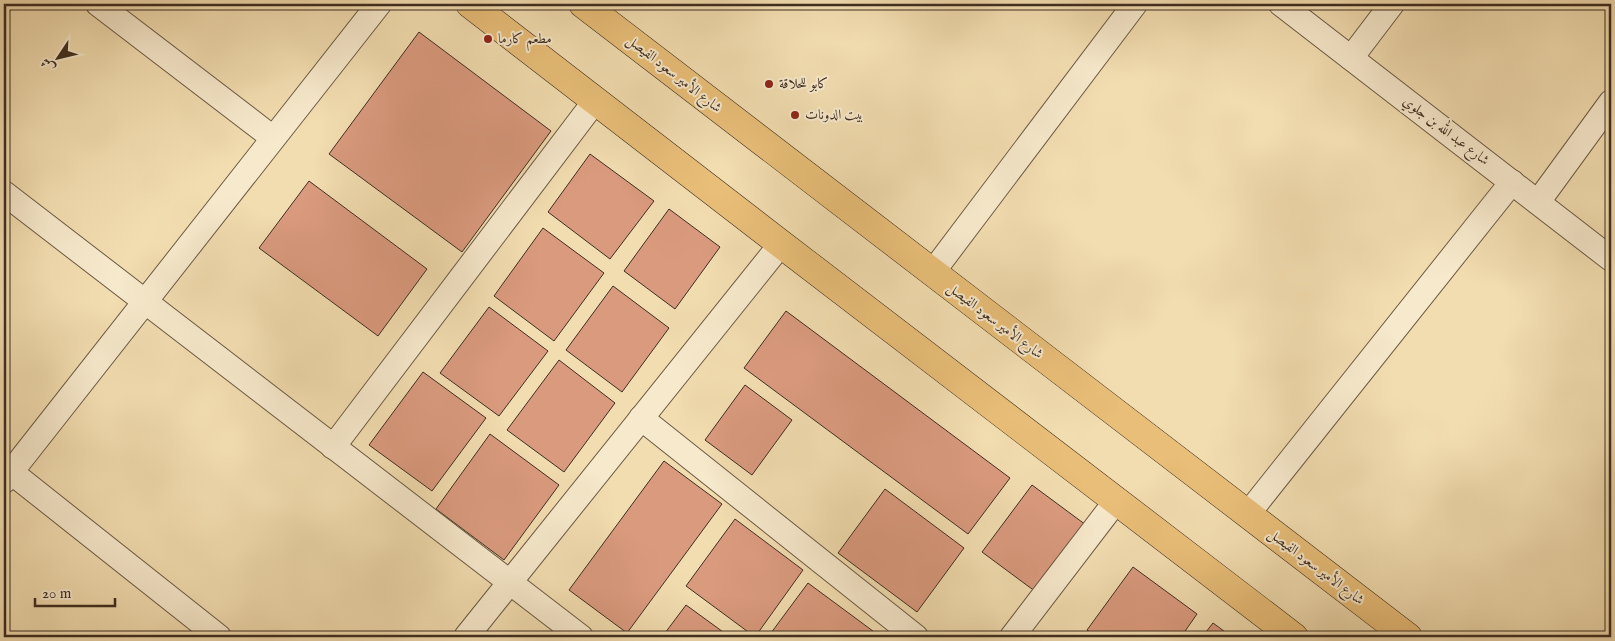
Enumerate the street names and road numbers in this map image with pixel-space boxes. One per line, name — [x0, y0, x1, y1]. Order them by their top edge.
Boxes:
street label: شارع الأمير سعود الفيصل — [621, 30, 727, 118]
street label: شارع عبد الله بن جلوي — [1398, 90, 1495, 171]
street label: شارع الأمير سعود الفيصل — [942, 277, 1048, 365]
street label: شارع الأمير سعود الفيصل — [1263, 523, 1369, 611]

